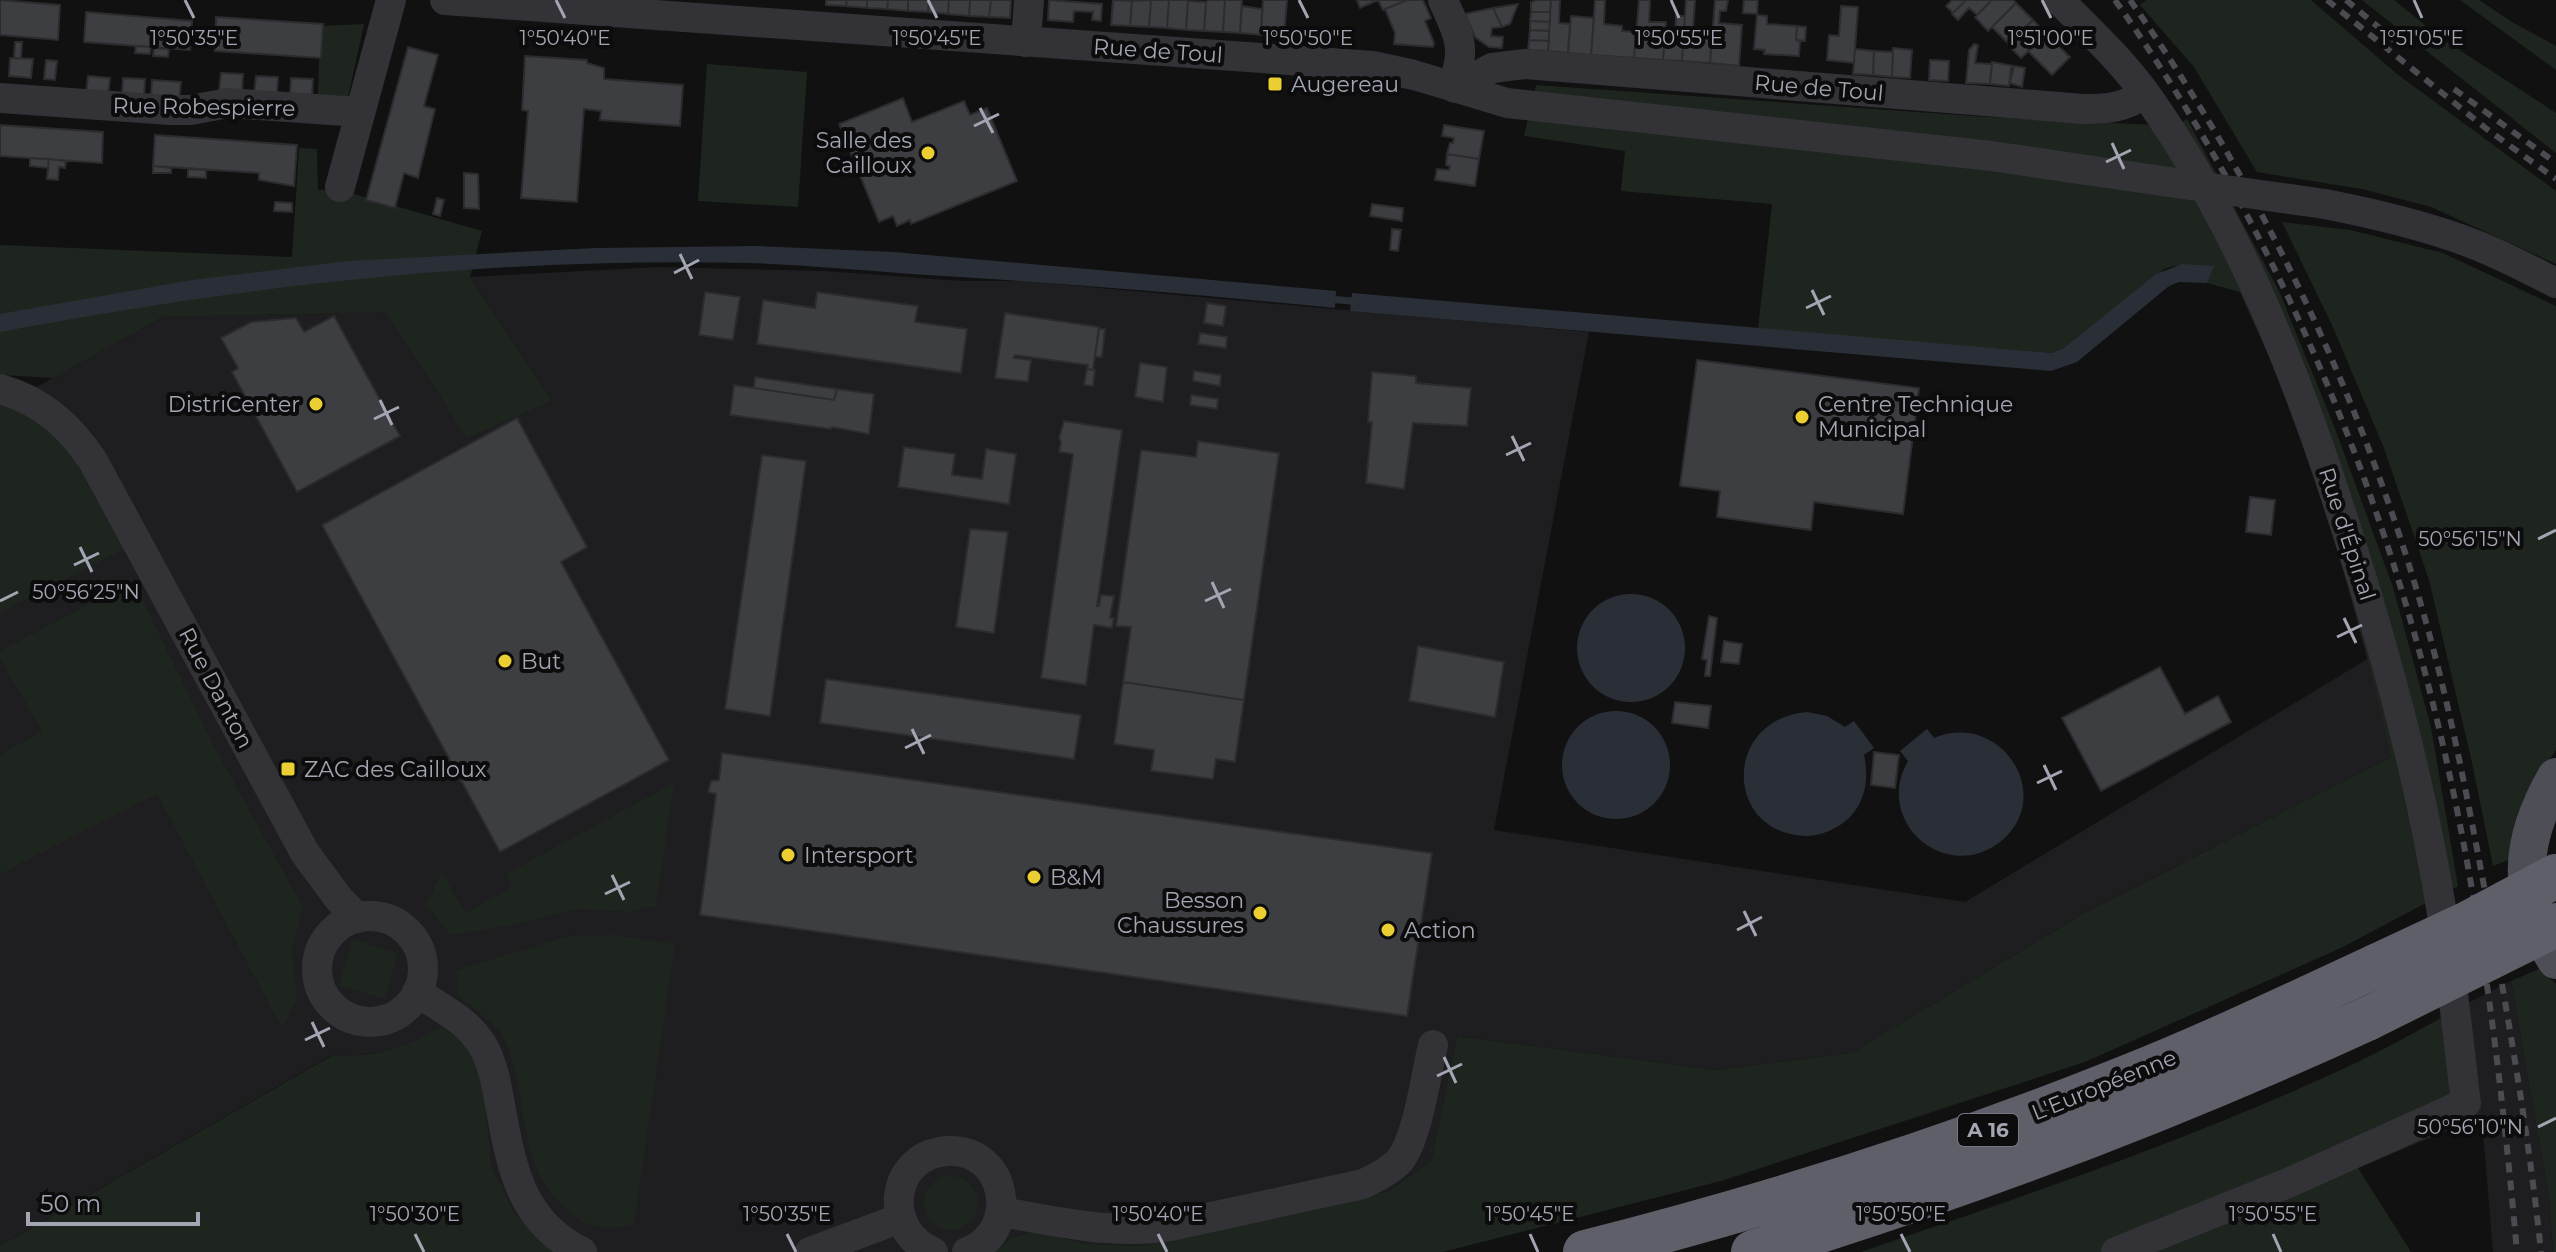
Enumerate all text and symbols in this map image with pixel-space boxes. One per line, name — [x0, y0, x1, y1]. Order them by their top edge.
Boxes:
text: 1°50'35"E — [150, 26, 238, 50]
text: 1°50'40"E — [519, 26, 611, 50]
text: 1°50'45"E — [892, 26, 982, 50]
text: 1°50'50"E — [1263, 26, 1353, 50]
text: 1°50'55"E — [1635, 26, 1723, 50]
text: 1°51'00"E — [2008, 26, 2094, 50]
text: 1°51'05"E — [2380, 26, 2464, 50]
street label: Rue de Toul — [1092, 33, 1224, 69]
street label: Rue de Toul — [1753, 69, 1885, 107]
place label: Augereau — [1291, 71, 1399, 98]
marker: Augereau — [1266, 75, 1284, 93]
street label: Rue Robespierre — [112, 92, 296, 122]
place label: Salle des Cailloux — [816, 127, 912, 179]
marker: Salle des Cailloux — [919, 144, 937, 162]
place label: DistriCenter — [168, 391, 300, 418]
place label: Centre Technique Municipal — [1818, 391, 2013, 443]
marker: DistriCenter — [307, 395, 325, 413]
marker: Centre Technique Municipal — [1793, 408, 1811, 426]
street label: Rue d'Épinal — [2313, 464, 2381, 604]
text: 50°56'15"N — [2418, 527, 2522, 551]
text: 50°56'25"N — [32, 580, 140, 604]
street label: Rue Danton — [173, 623, 259, 753]
place label: But — [521, 648, 561, 675]
marker: But — [496, 652, 514, 670]
place label: ZAC des Cailloux — [304, 756, 487, 783]
marker: ZAC des Cailloux — [279, 760, 297, 778]
place label: Intersport — [804, 842, 914, 869]
marker: Intersport — [779, 846, 797, 864]
place label: B&M — [1050, 864, 1102, 891]
marker: B&M — [1025, 868, 1043, 886]
place label: Besson Chaussures — [1117, 887, 1244, 939]
marker: Besson Chaussures — [1251, 904, 1269, 922]
place label: Action — [1404, 917, 1476, 944]
marker: Action — [1379, 921, 1397, 939]
street label: L'Européenne — [2028, 1044, 2180, 1126]
road number: A 16 — [1958, 1114, 2018, 1146]
text: 50°56'10"N — [2417, 1115, 2523, 1139]
scale bar — [28, 1176, 198, 1226]
text: 50 m — [40, 1189, 101, 1218]
text: 1°50'30"E — [370, 1202, 460, 1226]
text: 1°50'35"E — [743, 1202, 831, 1226]
text: 1°50'40"E — [1112, 1202, 1204, 1226]
text: 1°50'45"E — [1485, 1202, 1575, 1226]
text: 1°50'50"E — [1856, 1202, 1946, 1226]
text: 1°50'55"E — [2229, 1202, 2317, 1226]

